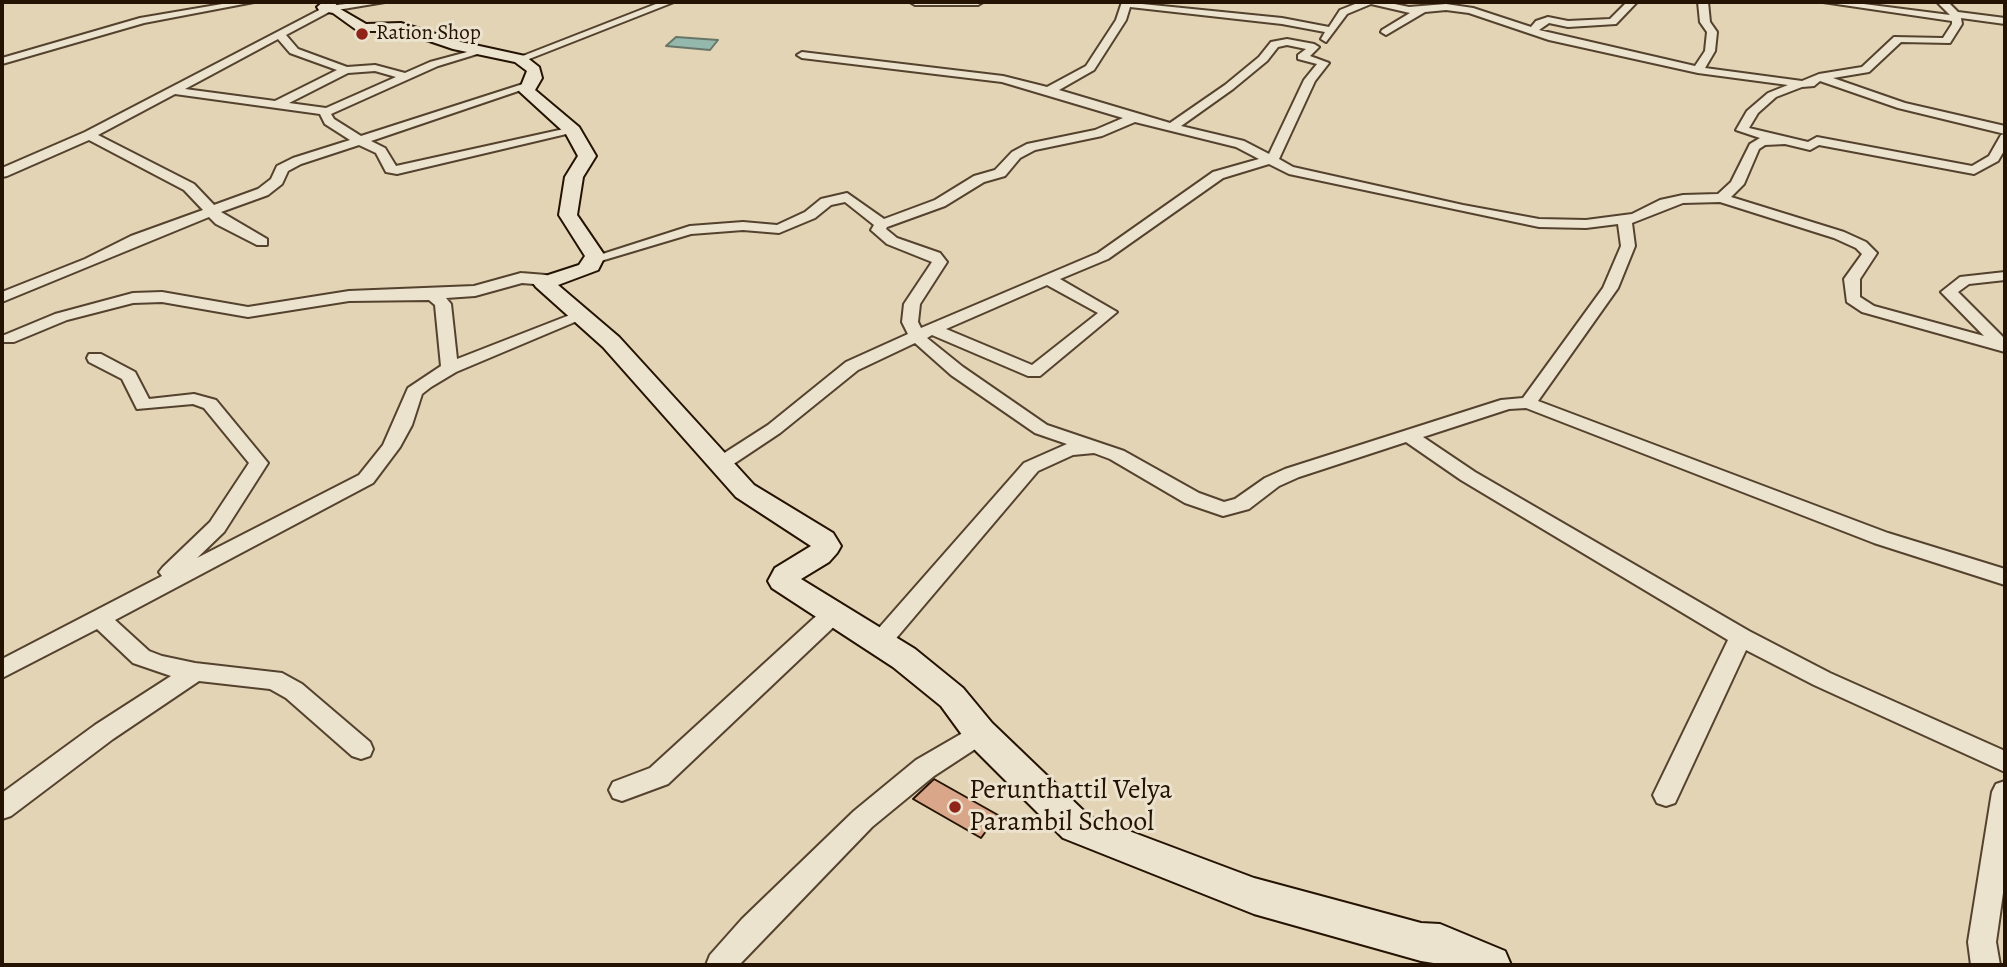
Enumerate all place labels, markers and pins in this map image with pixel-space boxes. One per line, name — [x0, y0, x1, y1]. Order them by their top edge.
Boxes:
place label: Ration Shop — [376, 21, 481, 47]
marker: Ration Shop — [354, 26, 370, 42]
place label: Perunthattil Velya Parambil School — [969, 774, 1172, 840]
marker: Perunthattil Velya Parambil School — [947, 799, 963, 815]

